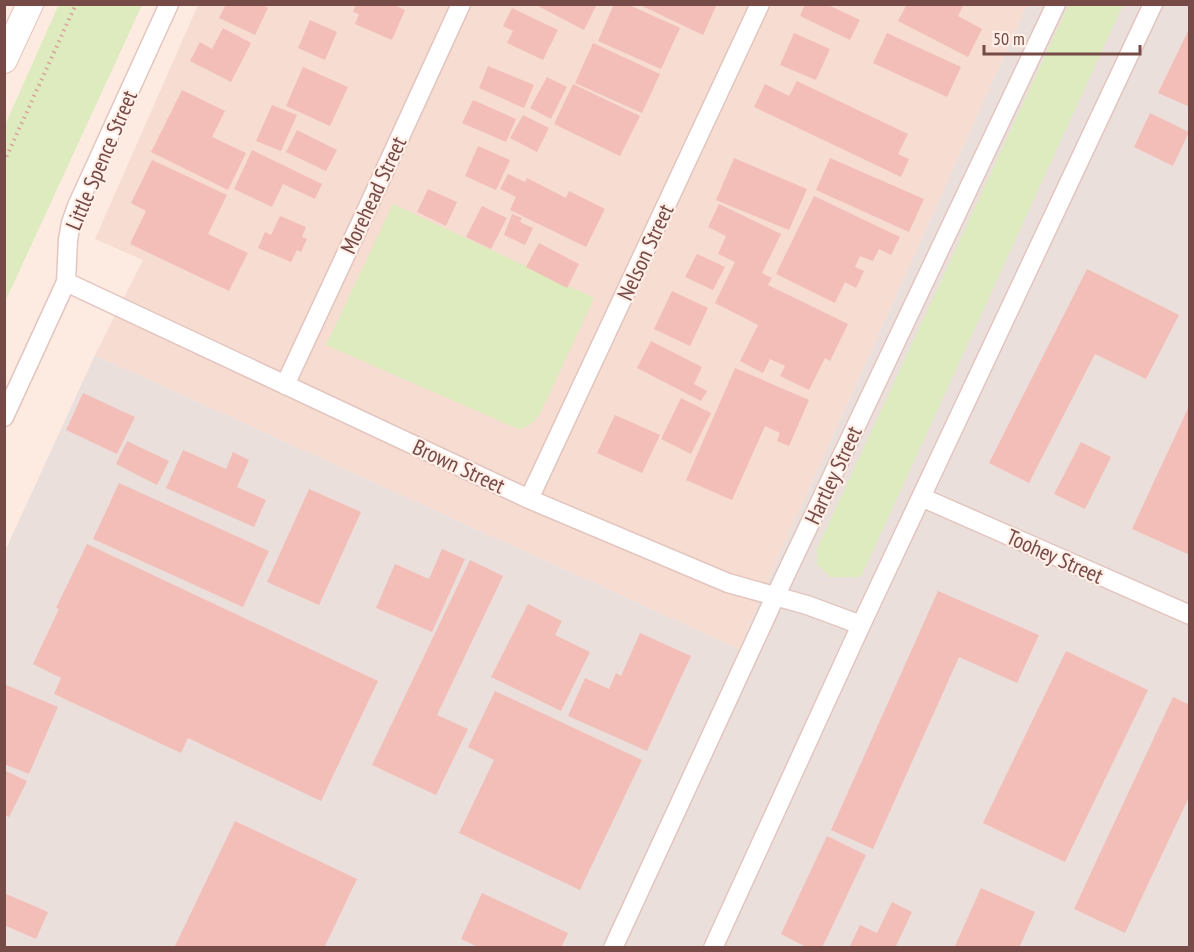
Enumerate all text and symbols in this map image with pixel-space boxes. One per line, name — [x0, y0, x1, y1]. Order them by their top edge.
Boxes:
scale bar — [984, 18, 1140, 56]
text: 50 m — [993, 27, 1025, 50]
street label: Little Spence Street — [59, 86, 143, 234]
street label: Morehead Street — [334, 132, 412, 258]
street label: Nelson Street — [611, 199, 679, 305]
street label: Hartley Street — [798, 422, 868, 528]
street label: Brown Street — [408, 432, 510, 500]
street label: Toohey Street — [1002, 522, 1108, 590]

